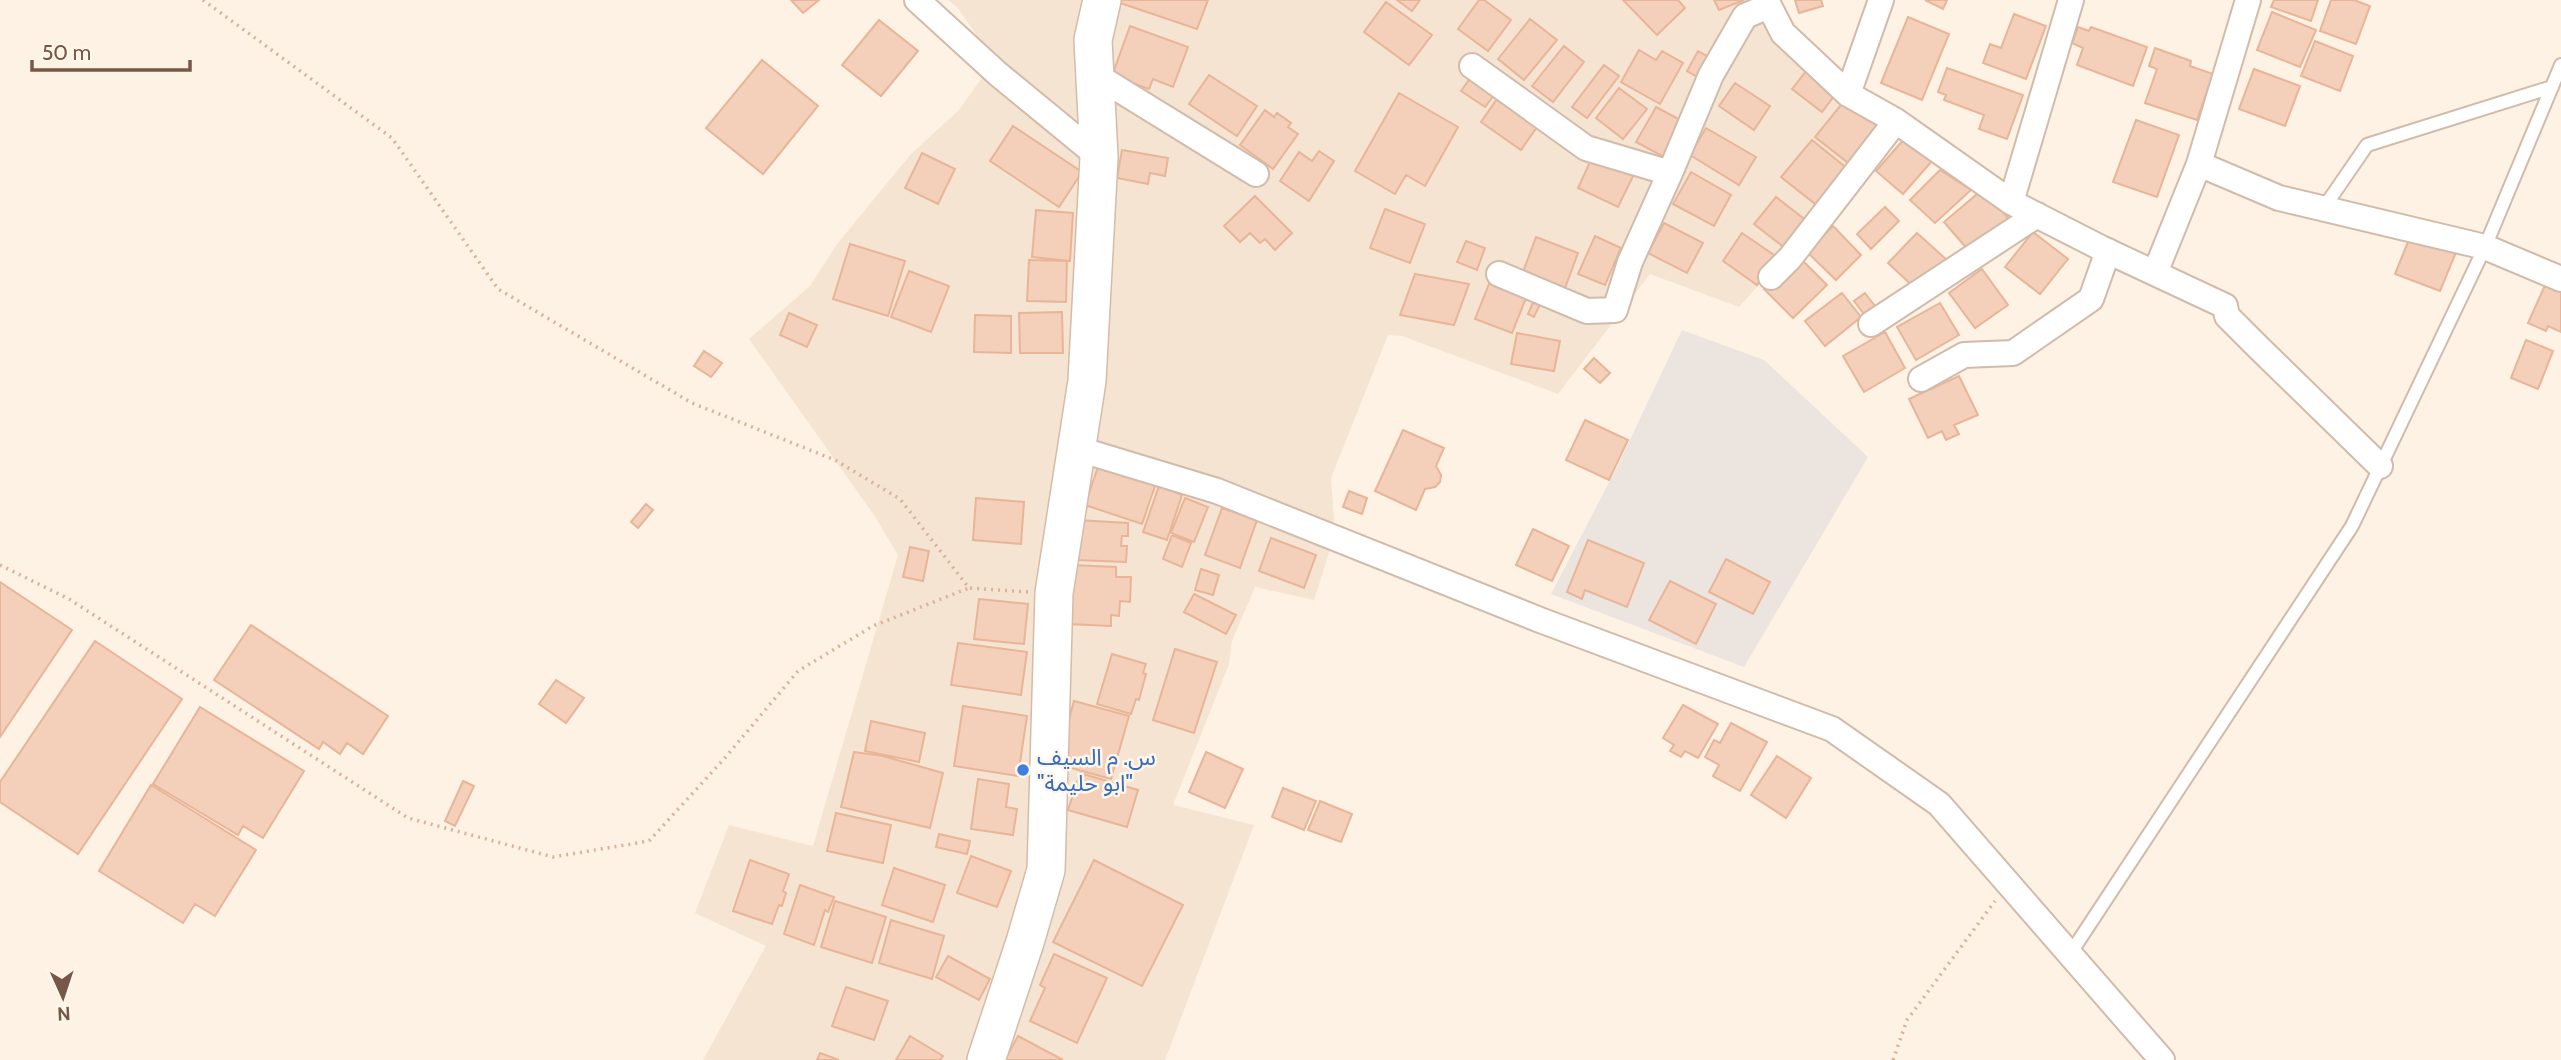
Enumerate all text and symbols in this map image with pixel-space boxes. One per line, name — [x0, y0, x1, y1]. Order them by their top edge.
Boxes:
scale bar — [32, 28, 189, 72]
text: 50 m — [42, 40, 91, 65]
place label: س. م السيف "ابو حليمة" — [1037, 743, 1156, 797]
marker: س. م السيف "ابو حليمة" — [1015, 762, 1031, 778]
north arrow — [28, 962, 98, 1032]
text: N — [57, 1002, 71, 1025]

